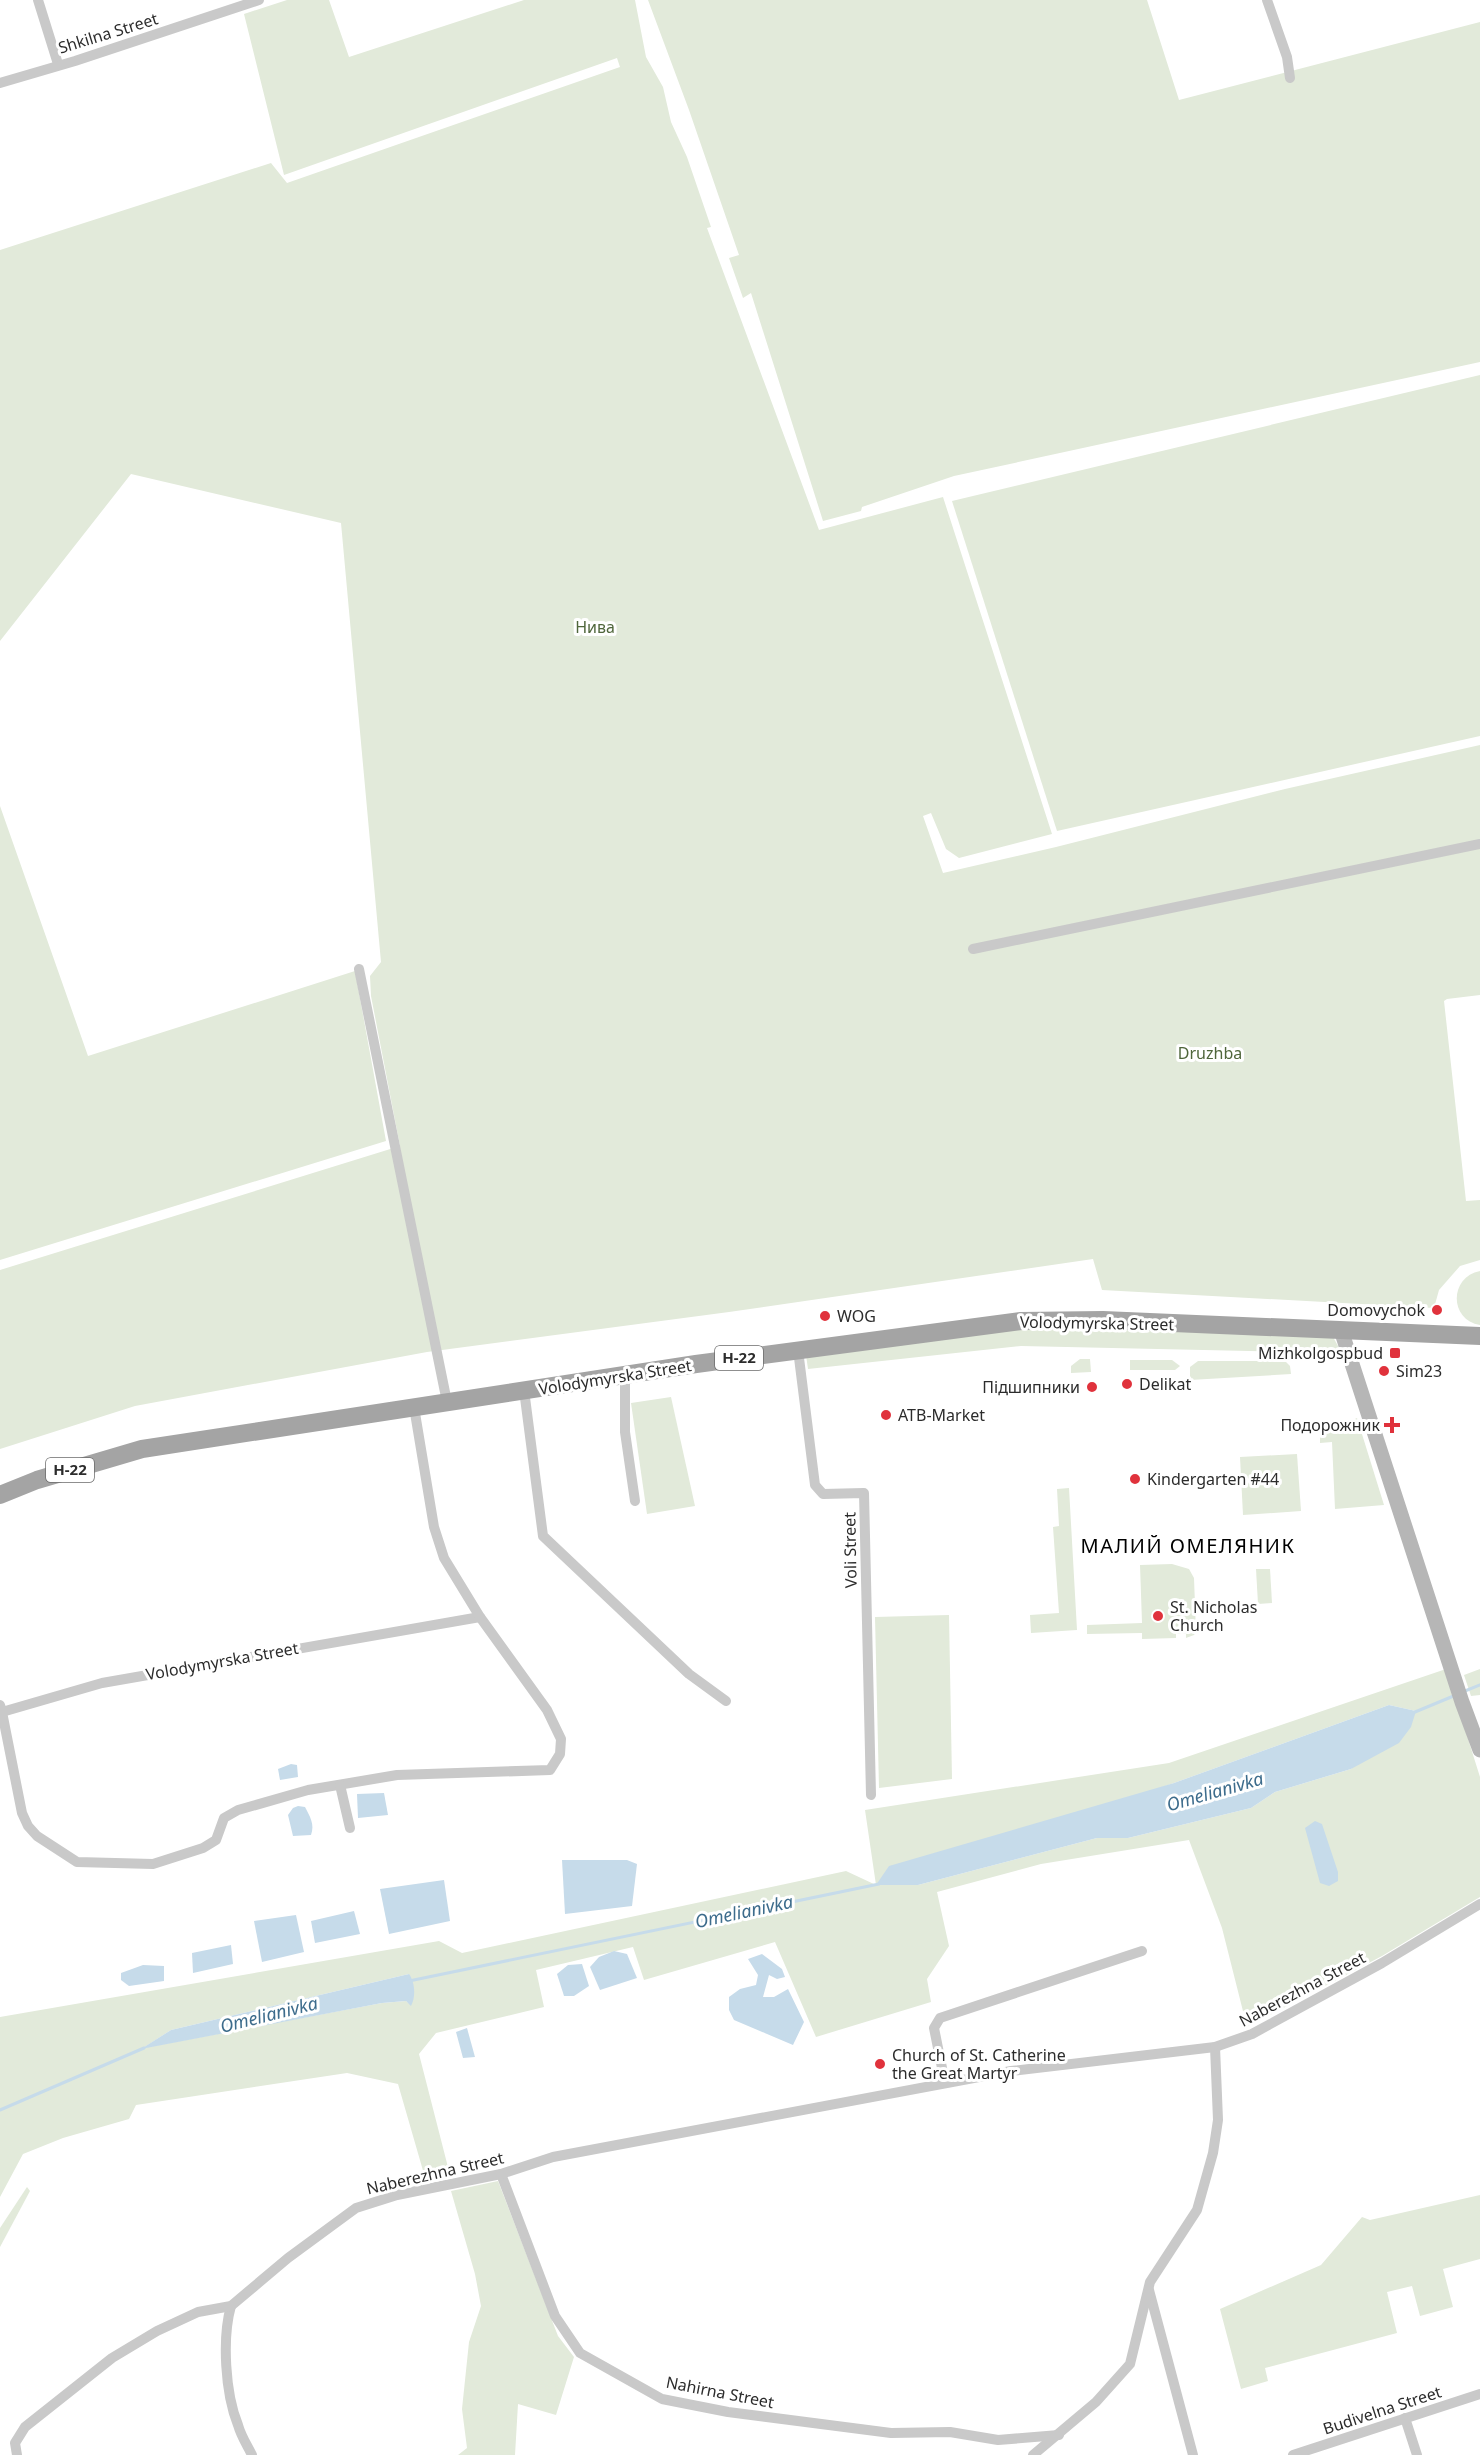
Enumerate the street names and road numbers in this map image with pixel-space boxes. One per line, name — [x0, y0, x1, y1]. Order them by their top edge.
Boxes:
street label: Shkilna Street — [55, 7, 161, 59]
street label: Volodymyrska Street — [1020, 1311, 1175, 1335]
road number: Н-22 — [715, 1346, 763, 1370]
street label: Volodymyrska Street — [537, 1354, 693, 1400]
road number: Н-22 — [46, 1458, 94, 1482]
street label: Voli Street — [838, 1512, 862, 1588]
street label: Volodymyrska Street — [144, 1637, 300, 1685]
street label: Naberezhna Street — [1235, 1946, 1369, 2032]
street label: Naberezhna Street — [364, 2146, 506, 2199]
street label: Nahirna Street — [664, 2371, 776, 2413]
street label: Budivelna Street — [1320, 2380, 1444, 2440]

